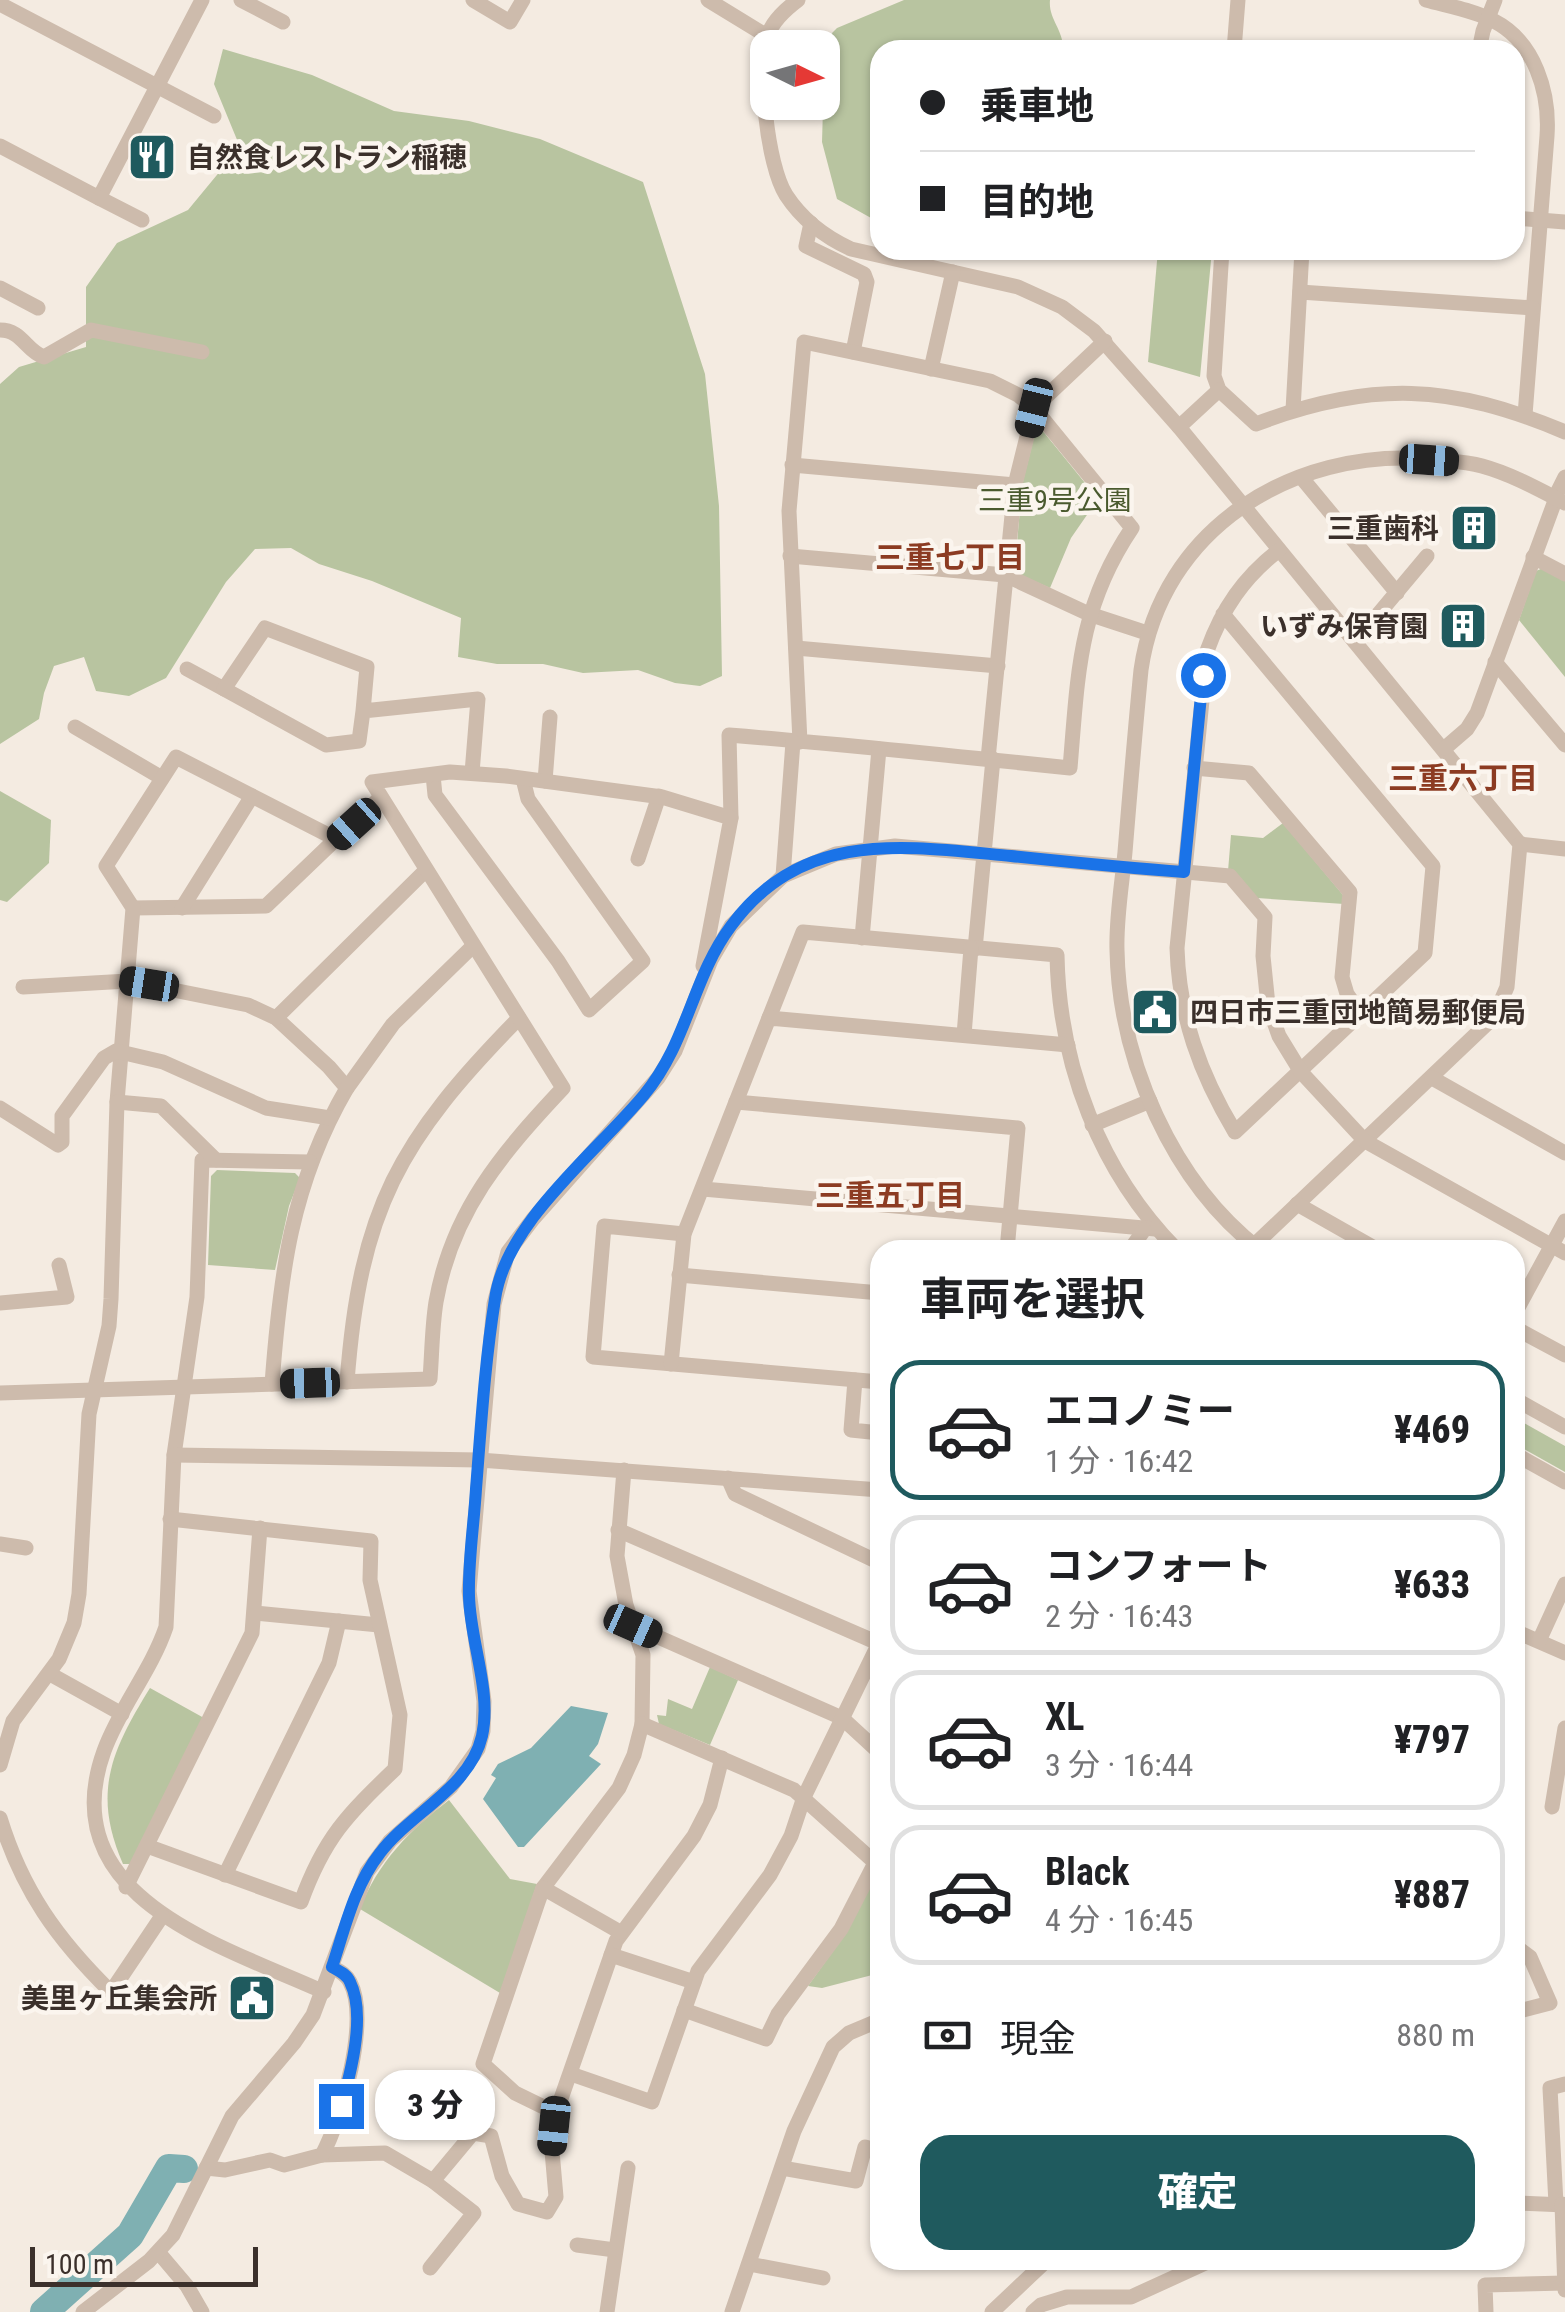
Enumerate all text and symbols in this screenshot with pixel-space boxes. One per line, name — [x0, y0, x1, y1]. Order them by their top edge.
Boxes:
north arrow — [750, 30, 840, 120]
map controls — [750, 30, 840, 120]
text: 乗車地 — [980, 84, 1094, 128]
restaurant icon: 自然食レストラン稲穂 — [126, 131, 178, 183]
place label: 自然食レストラン稲穂 — [187, 141, 467, 174]
text: 目的地 — [980, 180, 1094, 224]
car — [1012, 375, 1056, 441]
car — [1398, 443, 1460, 477]
park label: 三重9号公園 — [978, 484, 1132, 517]
building icon: 三重歯科 — [1448, 502, 1500, 554]
place label: 三重歯科 — [1327, 512, 1439, 545]
district label: 三重七丁目 — [875, 540, 1025, 575]
building icon: いずみ保育園 — [1437, 600, 1489, 652]
place label: いずみ保育園 — [1260, 610, 1428, 643]
route start — [1181, 653, 1226, 698]
district label: 三重六丁目 — [1388, 761, 1538, 796]
car — [322, 793, 386, 855]
car — [117, 964, 181, 1004]
public building icon: 四日市三重団地簡易郵便局 — [1129, 986, 1181, 1038]
place label: 四日市三重団地簡易郵便局 — [1190, 996, 1526, 1029]
district label: 三重五丁目 — [815, 1178, 965, 1213]
text: 車両を選択 — [920, 1273, 1145, 1326]
car — [279, 1367, 341, 1399]
icon: car — [925, 1385, 1015, 1475]
text: エコノミー — [1045, 1389, 1235, 1433]
text: ¥469 — [1394, 1408, 1470, 1452]
text: 1 分 · 16:42 — [1045, 1442, 1193, 1480]
icon: car — [925, 1540, 1015, 1630]
text: コンフォート — [1045, 1544, 1272, 1588]
text: ¥633 — [1394, 1563, 1470, 1607]
text: 2 分 · 16:43 — [1045, 1597, 1193, 1635]
car — [599, 1600, 667, 1652]
icon: car — [925, 1695, 1015, 1785]
text: XL — [1045, 1695, 1084, 1739]
text: ¥797 — [1394, 1718, 1470, 1762]
text: 3 分 · 16:44 — [1045, 1746, 1193, 1784]
icon: car — [925, 1850, 1015, 1940]
text: Black — [1045, 1850, 1129, 1894]
text: ¥887 — [1394, 1873, 1470, 1917]
text: 4 分 · 16:45 — [1045, 1901, 1193, 1939]
public building icon: 美里ヶ丘集会所 — [226, 1972, 278, 2024]
place label: 美里ヶ丘集会所 — [21, 1982, 217, 2015]
icon: cash — [920, 2008, 975, 2063]
text: 880 m — [1396, 2016, 1475, 2054]
text: 現金 — [1000, 2017, 1076, 2061]
callout: 3 分 — [376, 2071, 496, 2141]
route end — [319, 2084, 364, 2129]
text: 3 分 — [407, 2086, 463, 2124]
car — [536, 2095, 572, 2157]
button: 確定 — [920, 2135, 1475, 2250]
scale bar — [30, 2242, 258, 2286]
text: 100 m — [45, 2248, 114, 2281]

